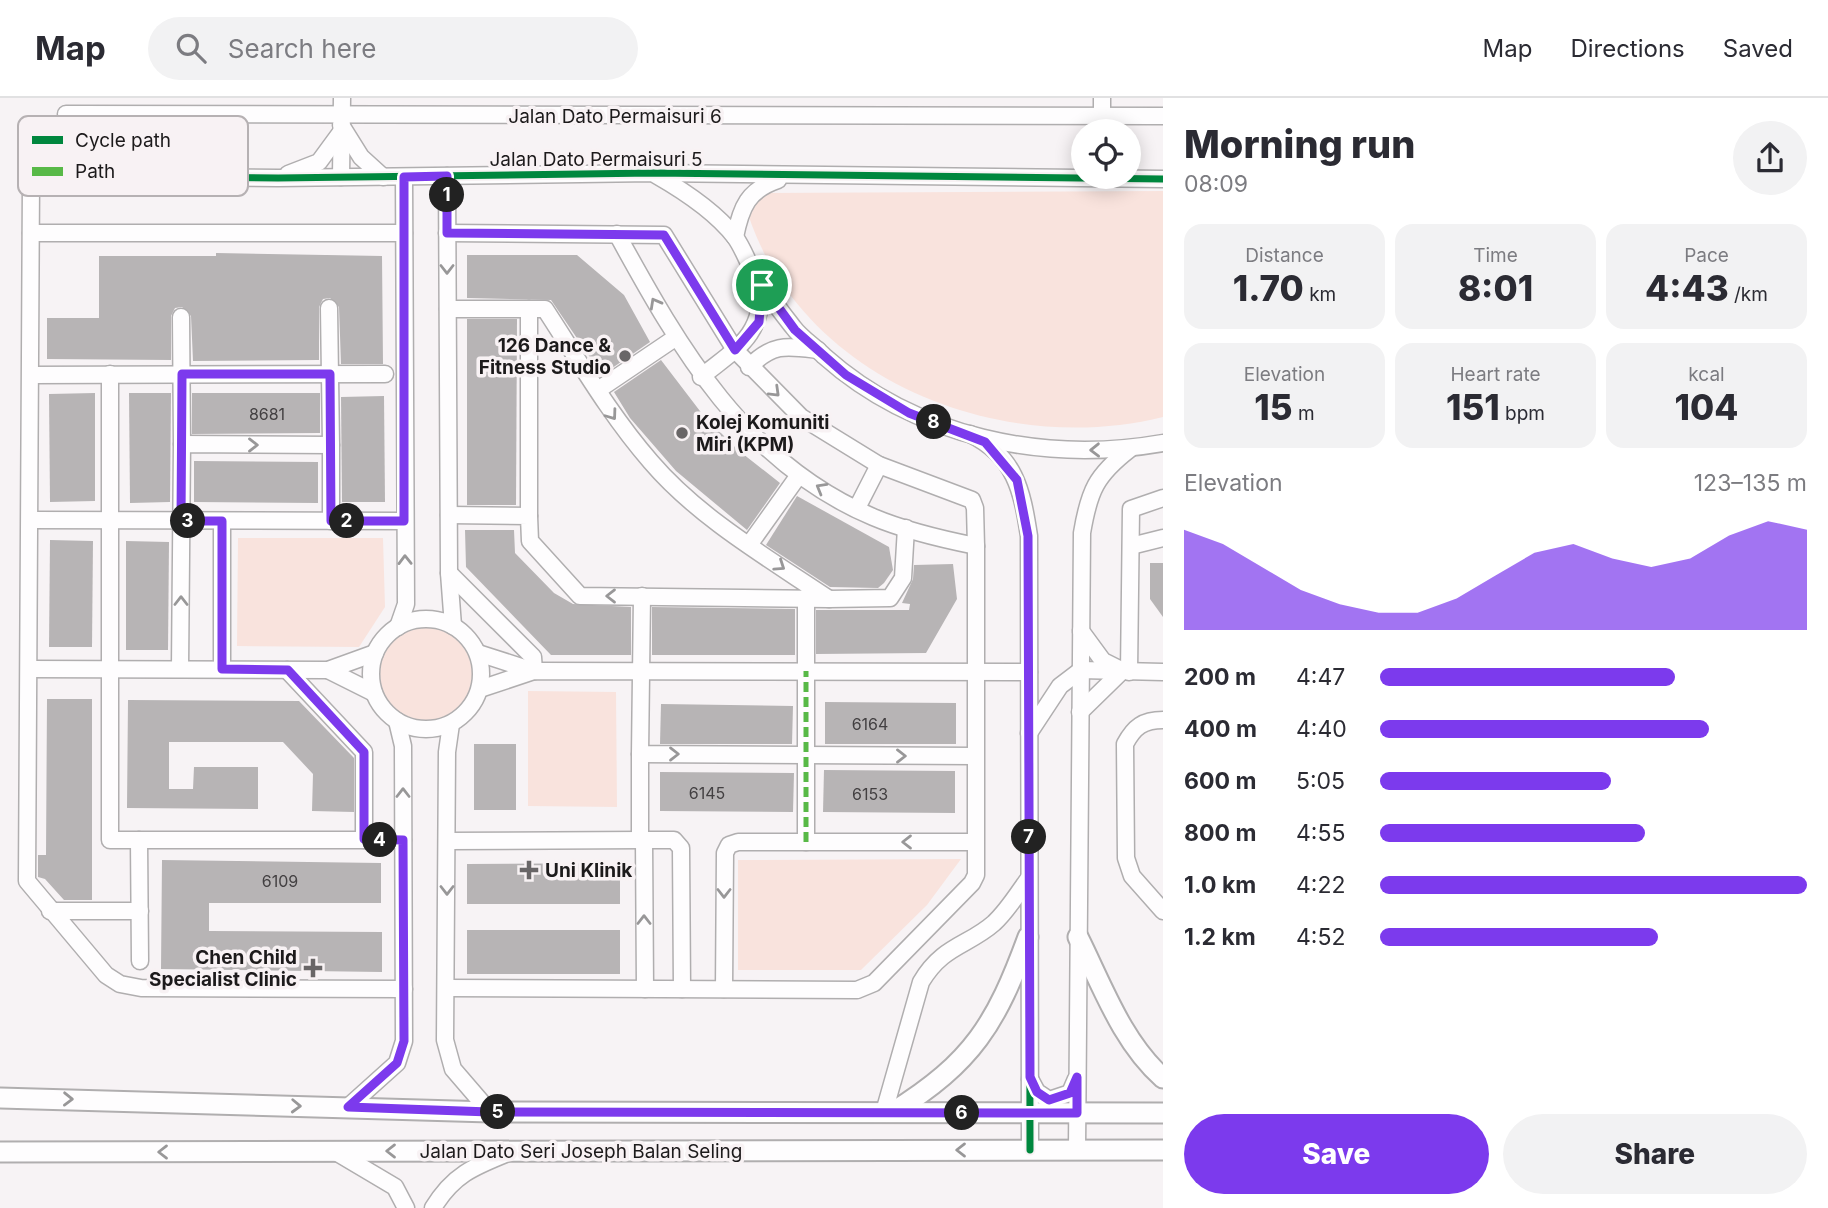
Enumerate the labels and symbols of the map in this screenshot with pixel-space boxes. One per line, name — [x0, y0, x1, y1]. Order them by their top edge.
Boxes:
street label: Jalan Dato Permaisuri 6 — [508, 105, 722, 128]
legend — [18, 116, 248, 196]
text: Cycle path — [75, 129, 171, 152]
street label: Jalan Dato Permaisuri 5 — [489, 148, 703, 171]
text: Path — [75, 160, 115, 183]
pin: 1 — [430, 178, 464, 212]
pin — [732, 255, 792, 315]
one-way arrow — [439, 264, 455, 275]
one-way arrow — [650, 298, 663, 310]
place label: 126 Dance & Fitness Studio — [479, 334, 611, 379]
marker: 126 Dance & Fitness Studio — [617, 348, 633, 364]
one-way arrow — [767, 383, 780, 396]
house number: 8681 — [249, 404, 285, 424]
pin: 8 — [916, 404, 951, 440]
one-way arrow — [604, 407, 617, 419]
place label: Kolej Komuniti Miri (KPM) — [696, 411, 830, 456]
marker: Kolej Komuniti Miri (KPM) — [674, 425, 690, 441]
one-way arrow — [248, 437, 259, 453]
one-way arrow — [1090, 442, 1101, 457]
one-way arrow — [816, 483, 829, 496]
pin: 3 — [170, 504, 206, 538]
pin: 2 — [330, 504, 364, 538]
one-way arrow — [397, 554, 413, 564]
one-way arrow — [772, 558, 785, 570]
one-way arrow — [605, 588, 616, 604]
one-way arrow — [173, 595, 189, 606]
house number: 6164 — [852, 714, 888, 734]
one-way arrow — [669, 746, 679, 762]
one-way arrow — [896, 748, 907, 764]
house number: 6145 — [689, 783, 725, 803]
house number: 6153 — [852, 784, 888, 804]
one-way arrow — [395, 787, 411, 797]
pin: 7 — [1012, 820, 1046, 854]
pin: 4 — [362, 822, 398, 858]
one-way arrow — [901, 834, 912, 850]
place label: Uni Klinik — [545, 859, 632, 882]
marker: Uni Klinik — [519, 860, 539, 880]
house number: 6109 — [262, 871, 298, 891]
one-way arrow — [439, 885, 455, 896]
one-way arrow — [717, 888, 732, 899]
one-way arrow — [636, 915, 652, 925]
place label: Chen Child Specialist Clinic — [149, 946, 297, 991]
marker: Chen Child Specialist Clinic — [303, 958, 323, 978]
one-way arrow — [63, 1091, 74, 1107]
pin: 5 — [480, 1094, 516, 1130]
pin: 6 — [944, 1096, 979, 1130]
one-way arrow — [290, 1098, 301, 1113]
street label: Jalan Dato Seri Joseph Balan Seling — [419, 1140, 743, 1163]
one-way arrow — [956, 1142, 966, 1158]
one-way arrow — [385, 1143, 396, 1159]
one-way arrow — [158, 1144, 168, 1160]

